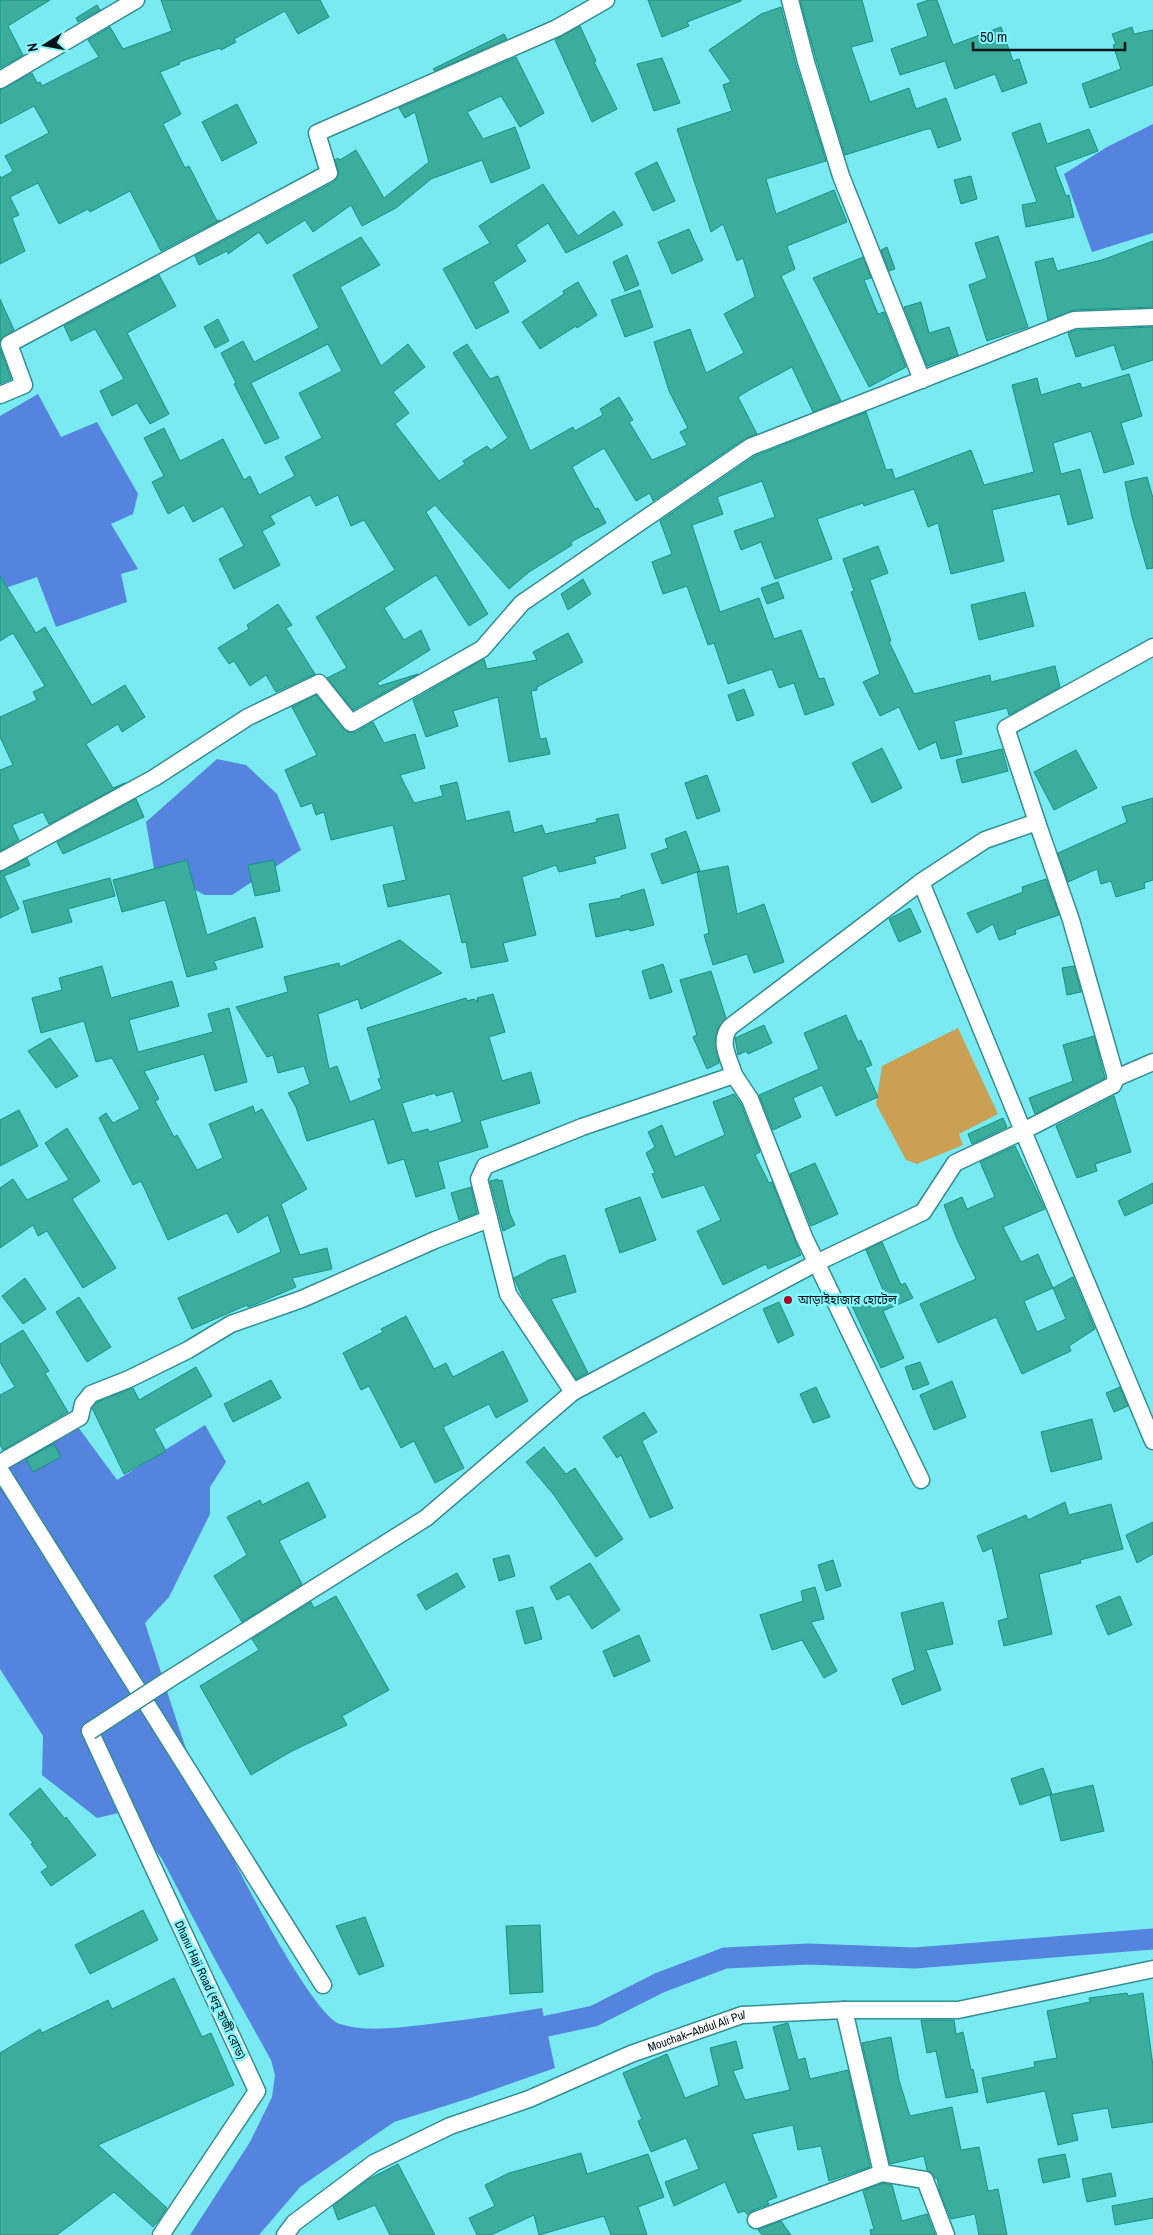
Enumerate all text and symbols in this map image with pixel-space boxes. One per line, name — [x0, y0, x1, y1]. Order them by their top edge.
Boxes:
north arrow — [20, 20, 70, 70]
scale bar — [973, 20, 1126, 52]
text: 50 m — [980, 26, 1007, 47]
text: N — [23, 42, 42, 53]
place label: আড়াইহাজার হোটেল — [797, 1292, 897, 1308]
marker: আড়াইহাজার হোটেল — [782, 1294, 794, 1306]
street label: Dhanu Haji Road (ধনু হাজী রোড) — [171, 1918, 249, 2062]
street label: Mouchak--Abdul Ali Pul — [646, 2007, 746, 2055]

